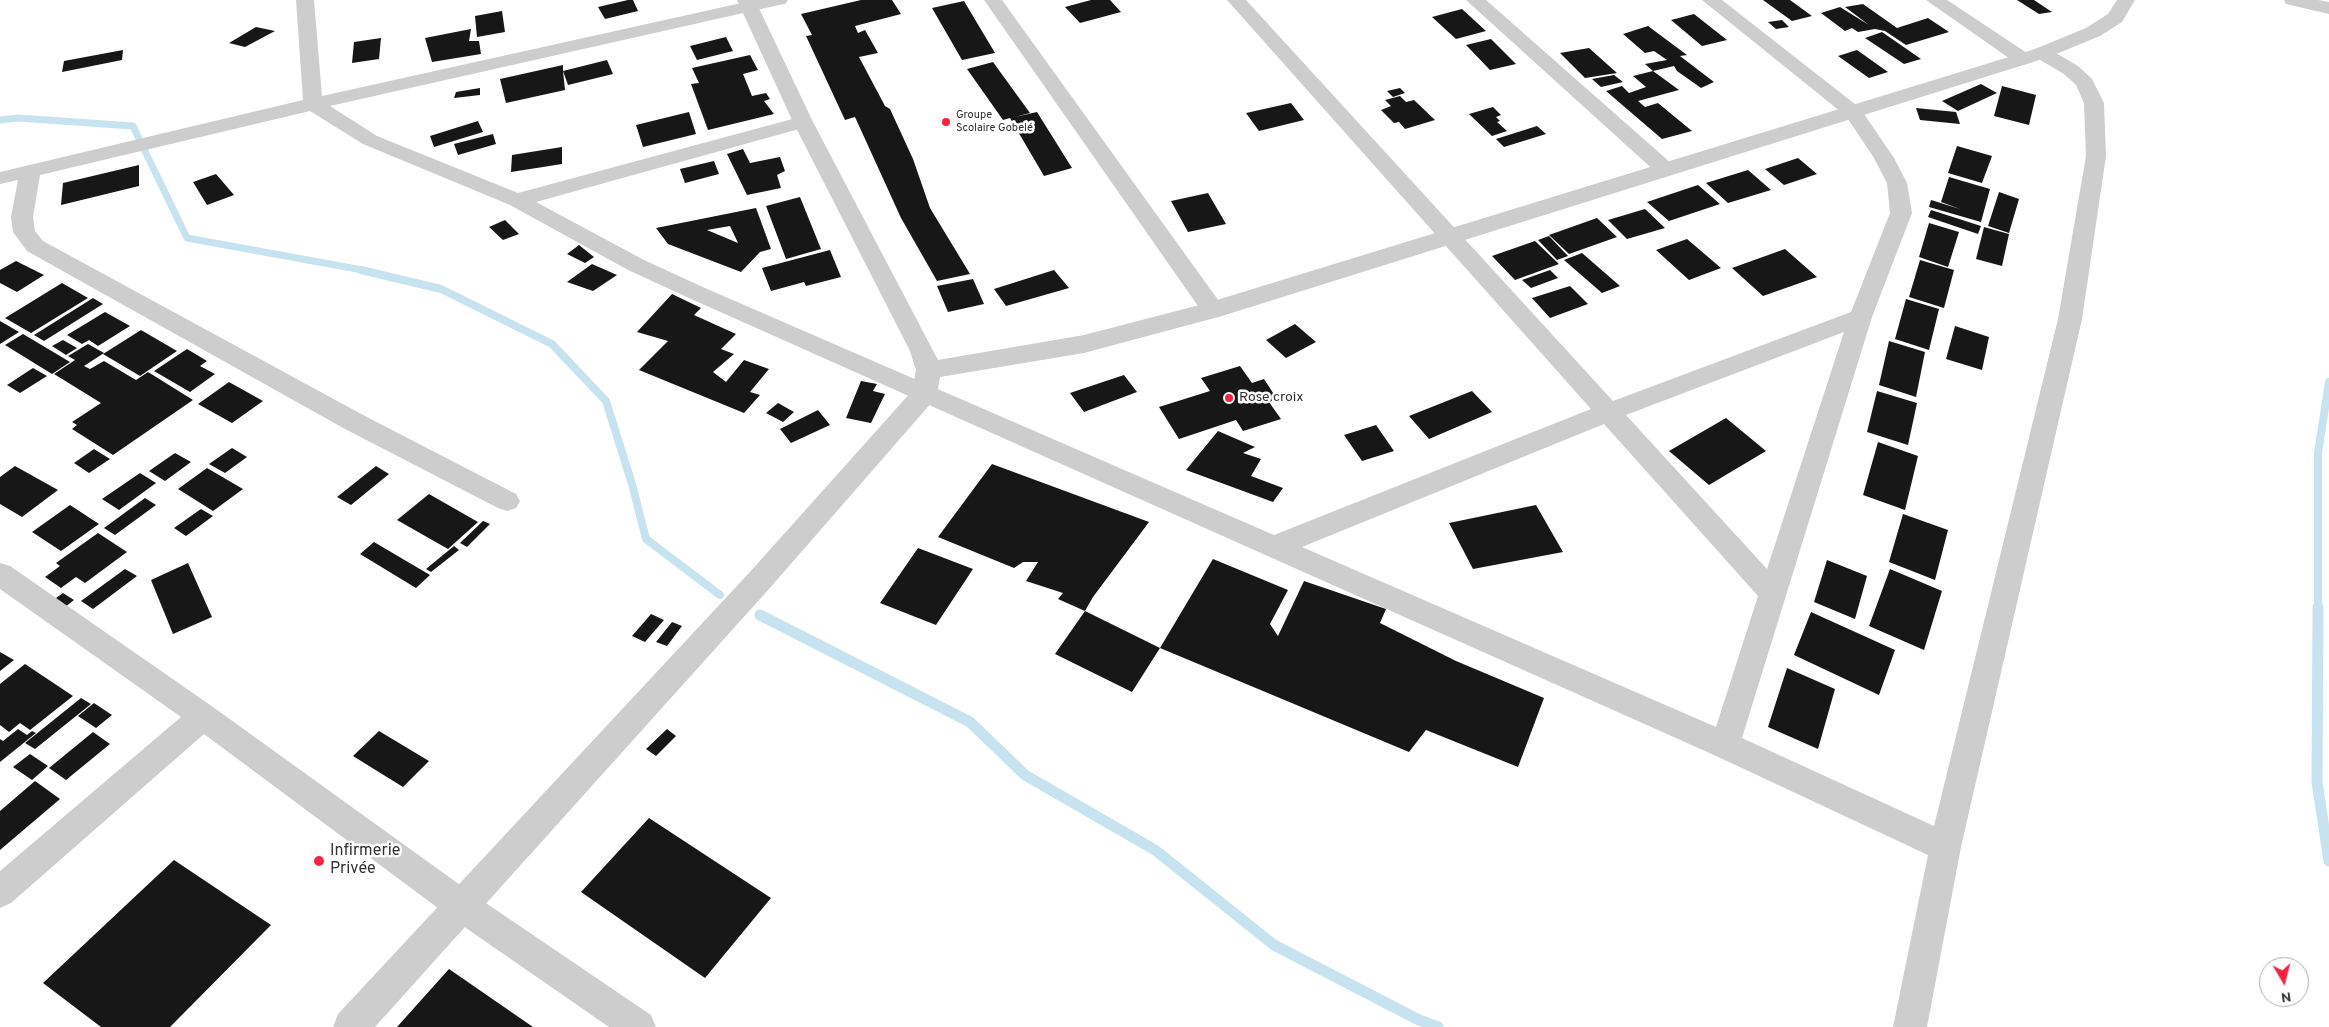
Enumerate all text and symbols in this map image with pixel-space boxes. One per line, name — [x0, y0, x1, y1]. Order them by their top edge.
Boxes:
place label: Groupe Scolaire Gobelé — [956, 109, 1033, 135]
marker: Groupe Scolaire Gobelé — [940, 116, 952, 128]
place label: Rose croix — [1239, 390, 1304, 406]
marker: Rose croix — [1223, 392, 1235, 404]
place label: Infirmerie Privée — [330, 842, 400, 880]
marker: Infirmerie Privée — [312, 854, 326, 868]
north arrow — [2259, 957, 2309, 1007]
text: N — [2280, 987, 2292, 1005]

